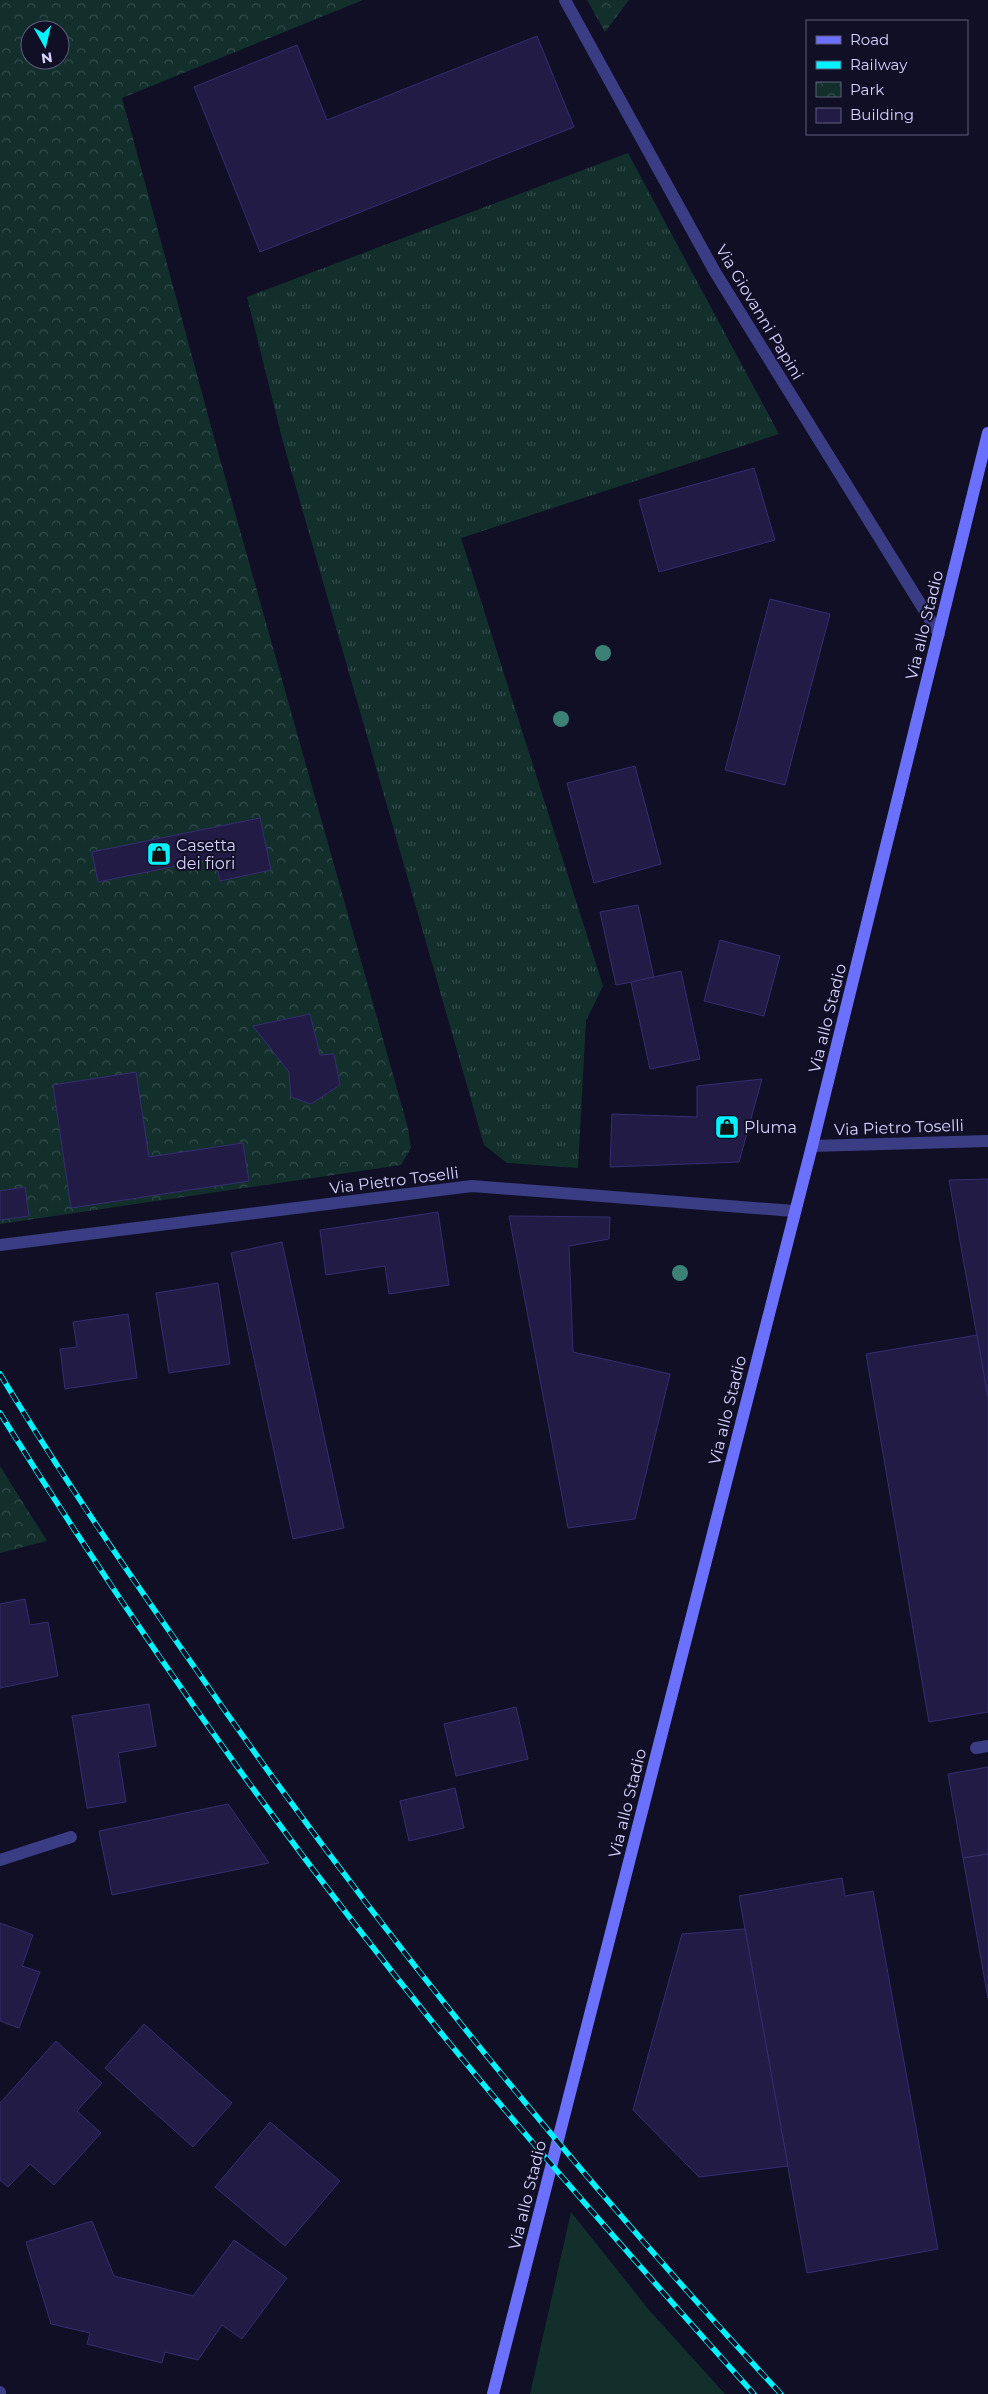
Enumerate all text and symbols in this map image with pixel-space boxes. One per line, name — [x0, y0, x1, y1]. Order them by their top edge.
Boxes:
north arrow — [20, 20, 70, 70]
legend — [806, 20, 968, 135]
text: Road — [850, 30, 889, 49]
text: N — [40, 48, 54, 68]
text: Railway — [850, 55, 908, 74]
text: Park — [850, 80, 884, 99]
text: Building — [850, 105, 914, 124]
street label: Via Giovanni Papini — [712, 241, 807, 383]
street label: Via allo Stadio — [902, 569, 947, 682]
place label: Casetta dei fiori — [176, 836, 236, 873]
shop icon: Casetta dei fiori — [146, 841, 172, 867]
street label: Via allo Stadio — [805, 962, 850, 1075]
shop icon: Pluma — [714, 1114, 740, 1140]
street label: Via Pietro Toselli — [834, 1116, 964, 1139]
place label: Pluma — [744, 1118, 797, 1137]
street label: Via Pietro Toselli — [328, 1163, 460, 1198]
street label: Via allo Stadio — [705, 1354, 750, 1467]
street label: Via allo Stadio — [605, 1747, 650, 1860]
street label: Via allo Stadio — [505, 2139, 550, 2252]

